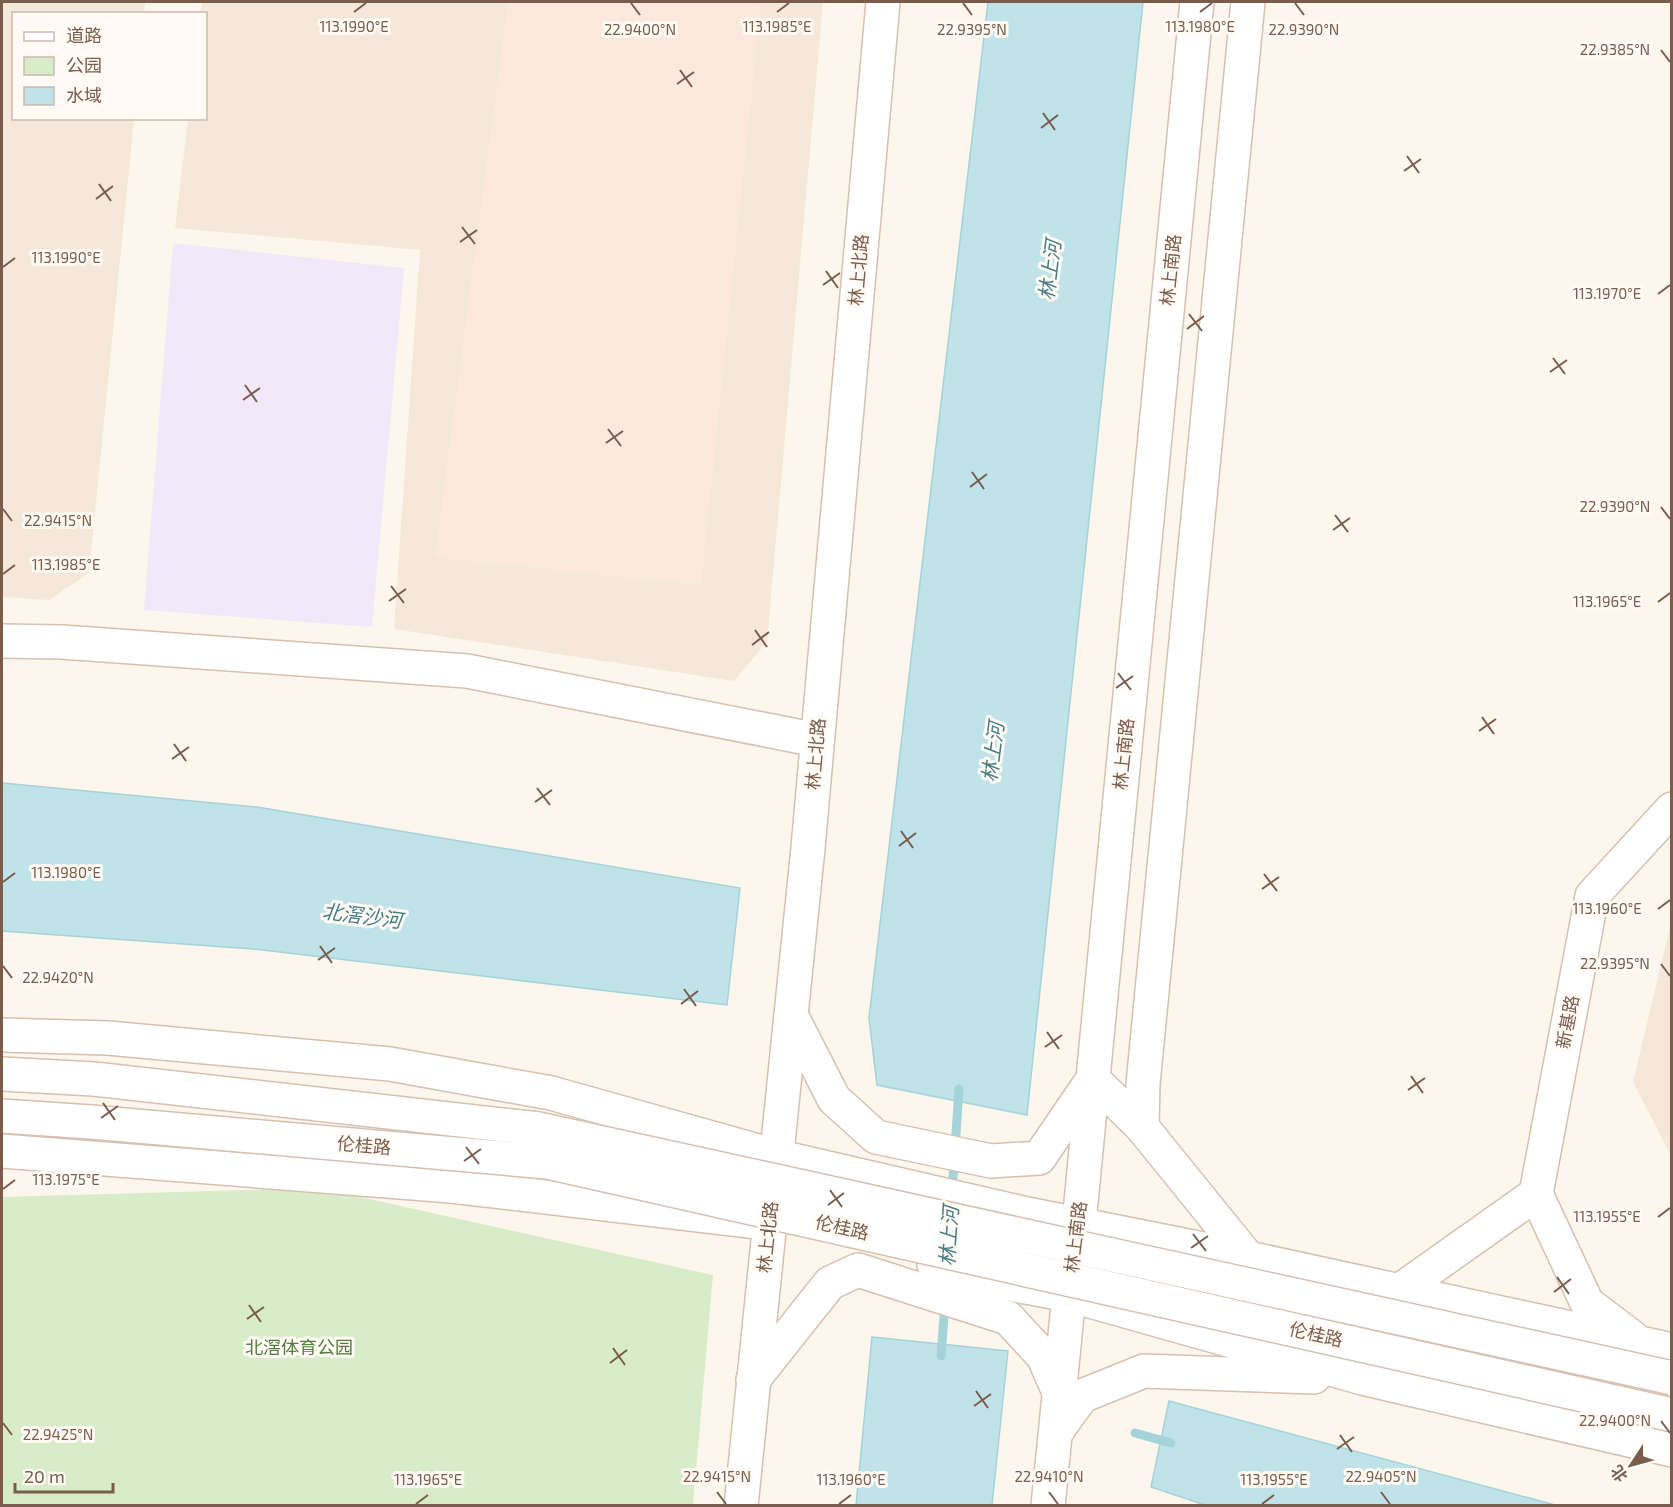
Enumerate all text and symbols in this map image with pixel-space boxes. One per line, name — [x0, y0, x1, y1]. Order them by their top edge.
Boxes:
legend — [12, 12, 207, 120]
text: 113.1990°E — [319, 17, 389, 35]
text: 113.1985°E — [743, 17, 811, 35]
text: 113.1980°E — [1165, 17, 1235, 35]
text: 22.9400°N — [604, 20, 676, 38]
text: 22.9395°N — [937, 20, 1007, 38]
text: 22.9390°N — [1269, 20, 1339, 38]
text: 道路 — [66, 24, 102, 46]
text: 22.9385°N — [1580, 40, 1650, 58]
text: 公园 — [66, 54, 102, 76]
text: 水域 — [66, 84, 102, 106]
street label: 林上北路 — [844, 233, 872, 307]
street label: 林上南路 — [1155, 233, 1185, 307]
water label: 林上河 — [1033, 235, 1065, 301]
text: 113.1990°E — [31, 248, 101, 266]
text: 113.1970°E — [1573, 284, 1641, 302]
text: 22.9390°N — [1580, 497, 1650, 515]
text: 22.9415°N — [24, 511, 92, 529]
text: 113.1985°E — [32, 555, 100, 573]
text: 113.1965°E — [1573, 592, 1641, 610]
street label: 林上北路 — [801, 717, 829, 791]
water label: 林上河 — [976, 717, 1008, 783]
street label: 林上南路 — [1108, 717, 1138, 791]
text: 113.1980°E — [31, 863, 101, 881]
water label: 北滘沙河 — [321, 898, 407, 932]
text: 113.1960°E — [1572, 899, 1642, 917]
text: 22.9395°N — [1580, 954, 1650, 972]
text: 22.9420°N — [22, 968, 94, 986]
street label: 新基路 — [1551, 993, 1583, 1050]
street label: 伦桂路 — [336, 1132, 392, 1158]
text: 113.1975°E — [32, 1170, 100, 1188]
street label: 林上北路 — [752, 1200, 782, 1274]
street label: 林上南路 — [1060, 1200, 1090, 1274]
water label: 林上河 — [934, 1201, 962, 1267]
text: 113.1955°E — [1573, 1207, 1641, 1225]
street label: 伦桂路 — [813, 1210, 871, 1244]
street label: 伦桂路 — [1287, 1317, 1345, 1351]
park label: 北滘体育公园 — [245, 1336, 353, 1358]
text: 22.9400°N — [1579, 1411, 1651, 1429]
text: 22.9425°N — [23, 1425, 93, 1443]
north arrow — [1601, 1435, 1661, 1495]
scale bar — [15, 1456, 112, 1494]
text: 北 — [1606, 1462, 1631, 1486]
text: 20 m — [24, 1465, 65, 1487]
text: 22.9415°N — [683, 1467, 751, 1485]
text: 22.9410°N — [1014, 1467, 1084, 1485]
text: 22.9405°N — [1345, 1467, 1417, 1485]
text: 113.1965°E — [394, 1470, 462, 1488]
text: 113.1960°E — [816, 1470, 886, 1488]
text: 113.1955°E — [1240, 1470, 1308, 1488]

